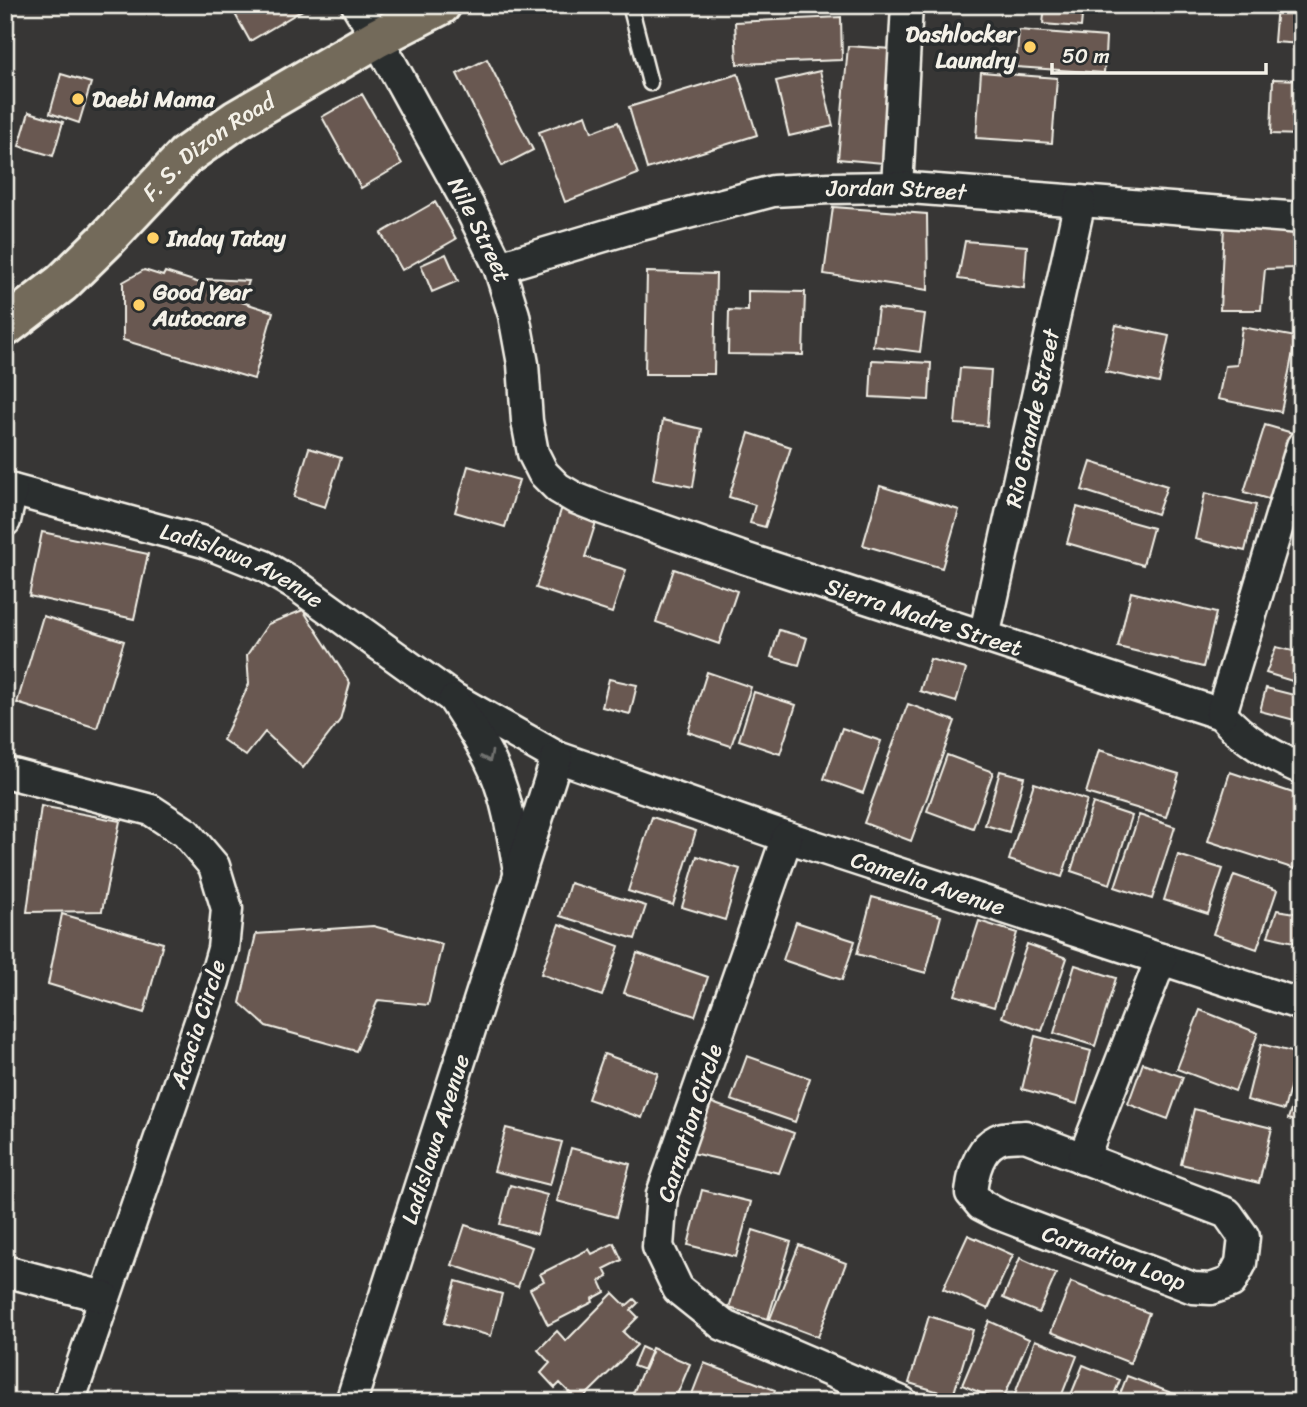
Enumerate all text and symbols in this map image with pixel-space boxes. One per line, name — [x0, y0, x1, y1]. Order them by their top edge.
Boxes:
place label: Dashlocker Laundry — [906, 14, 1018, 81]
scale bar — [1052, 32, 1265, 76]
text: 50 m — [1062, 37, 1110, 75]
marker: Dashlocker Laundry — [1022, 39, 1038, 55]
place label: Daebi Mama — [92, 79, 216, 120]
street label: F. S. Dizon Road — [132, 80, 284, 211]
marker: Daebi Mama — [70, 91, 86, 107]
street label: Jordan Street — [825, 166, 970, 213]
street label: Nile Street — [436, 169, 523, 287]
place label: Inday Tatay — [166, 218, 287, 259]
marker: Inday Tatay — [145, 230, 161, 246]
place label: Good Year Autocare — [152, 272, 254, 339]
marker: Good Year Autocare — [131, 297, 147, 313]
street label: Rio Grande Street — [993, 323, 1072, 511]
street label: Ladislawa Avenue — [155, 510, 333, 619]
street label: Sierra Madre Street — [820, 565, 1028, 668]
one-way arrow — [479, 750, 493, 762]
street label: Camelia Avenue — [846, 839, 1011, 927]
street label: Acacia Circle — [158, 954, 238, 1095]
street label: Carnation Circle — [645, 1039, 735, 1207]
street label: Ladislawa Avenue — [389, 1048, 481, 1230]
street label: Carnation Loop — [1036, 1213, 1192, 1303]

